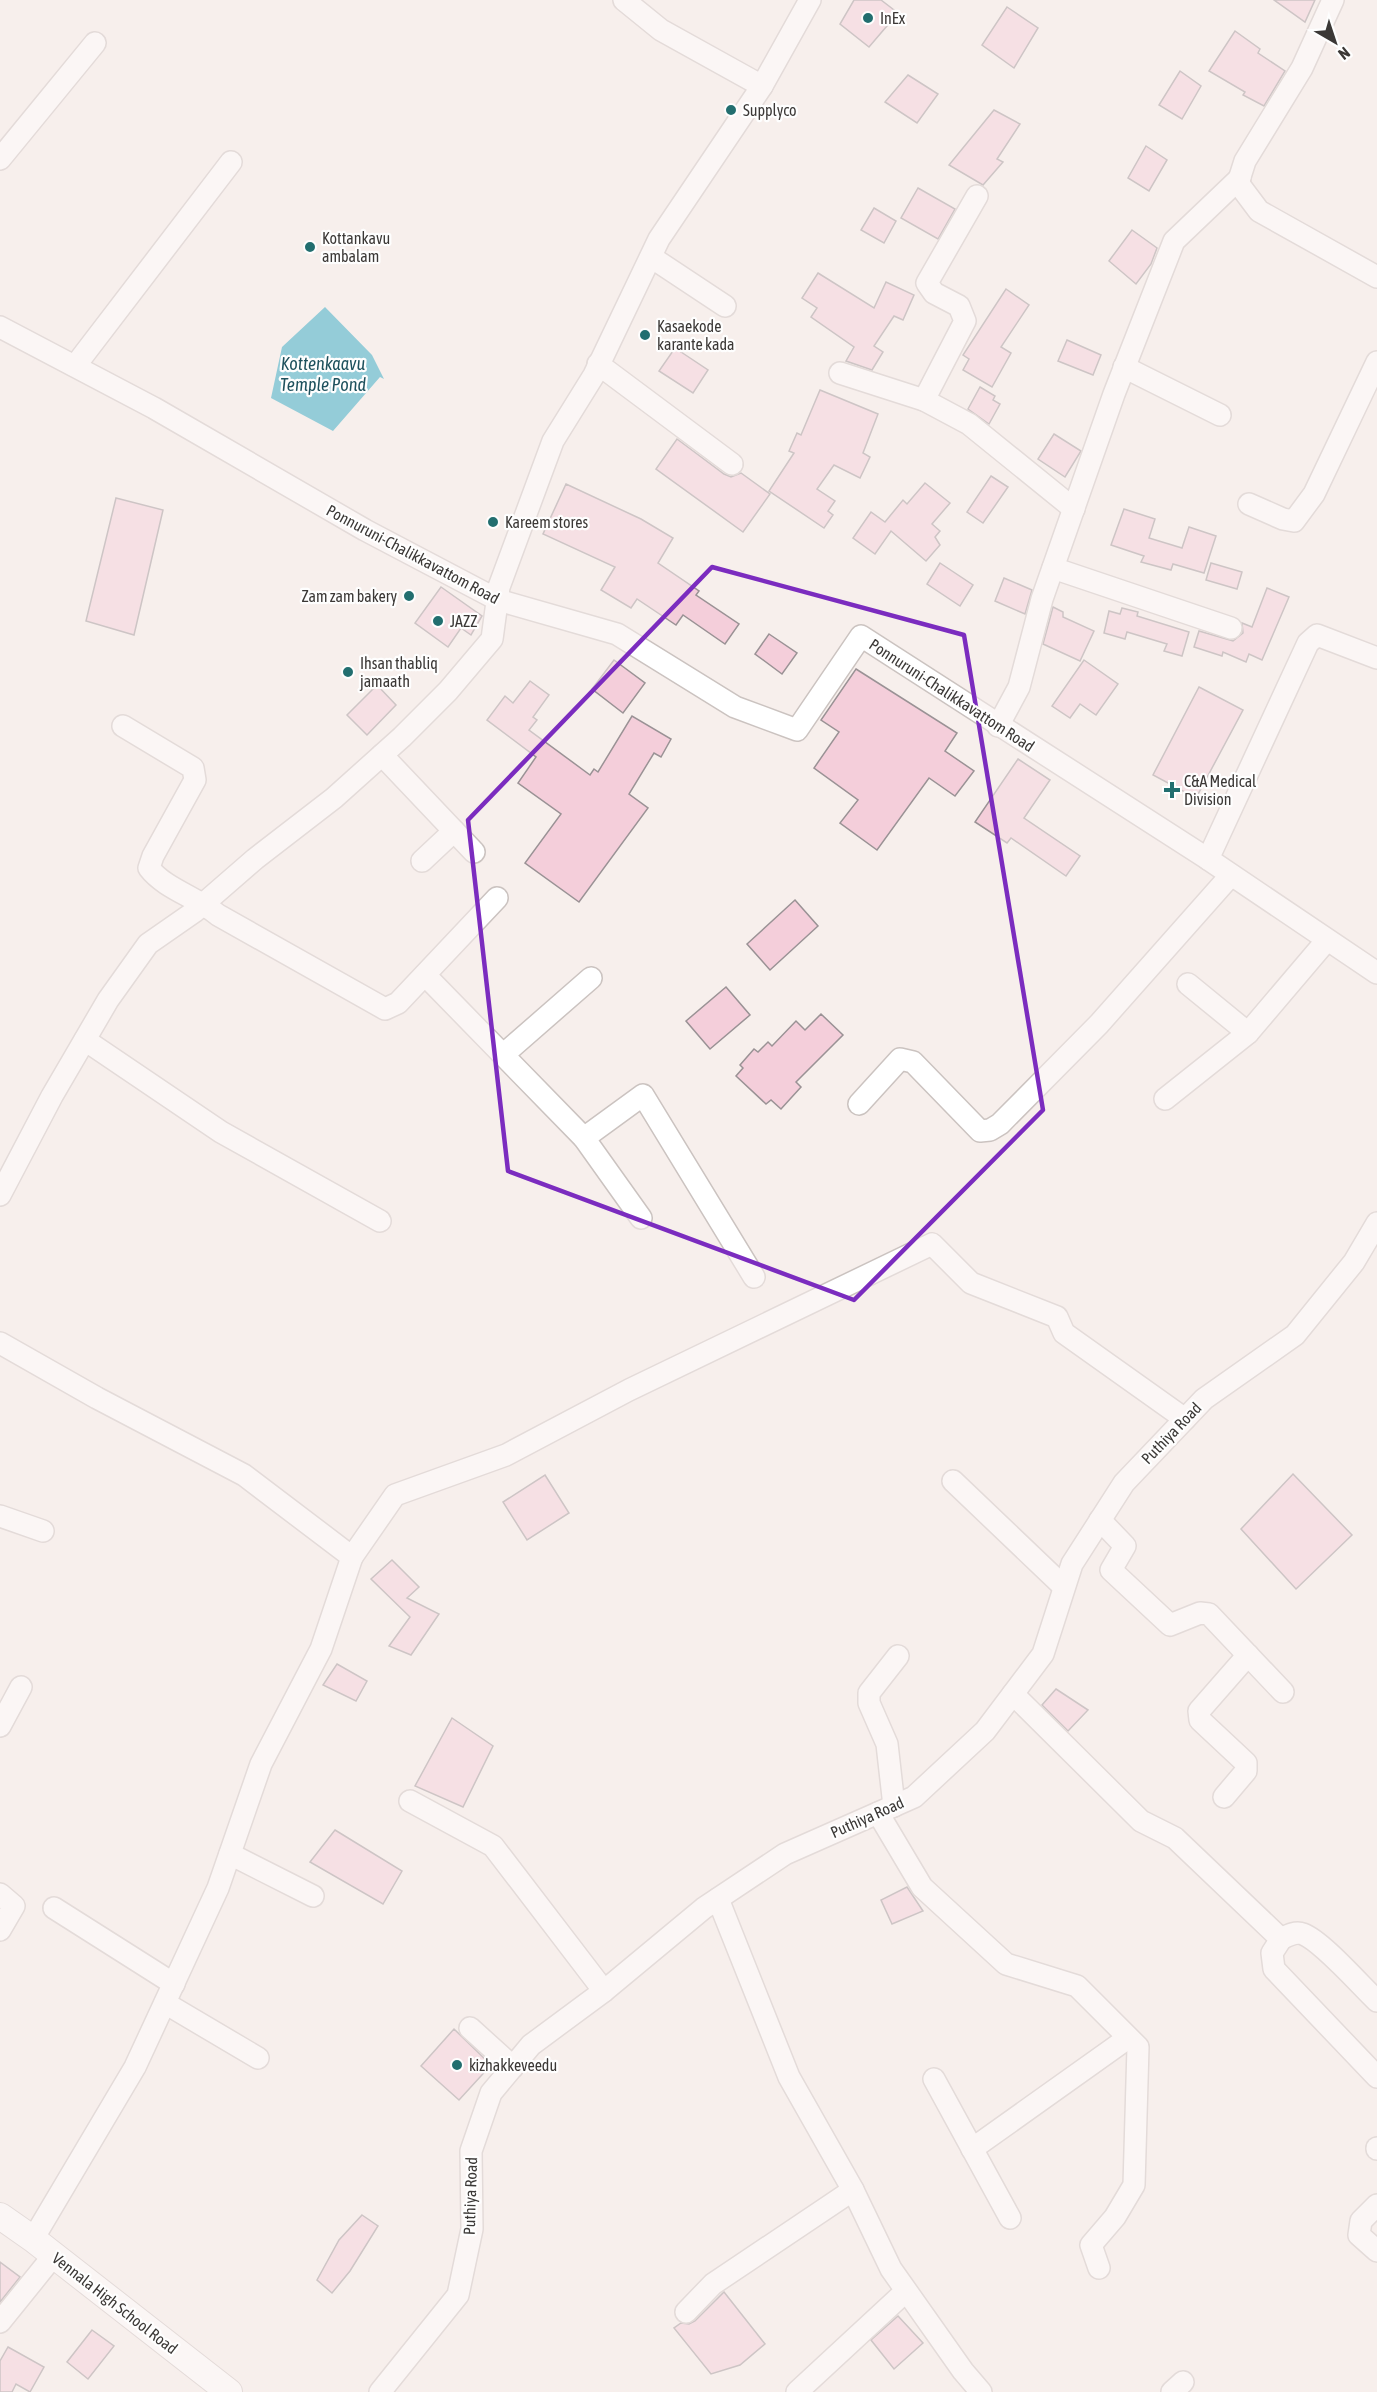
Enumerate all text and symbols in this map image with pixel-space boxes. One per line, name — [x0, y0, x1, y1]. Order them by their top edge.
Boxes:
place label: InEx — [880, 9, 906, 27]
marker: InEx — [861, 11, 875, 25]
north arrow — [1305, 12, 1365, 72]
text: N — [1335, 44, 1354, 64]
place label: Supplyco — [743, 101, 797, 120]
marker: Supplyco — [724, 103, 738, 117]
place label: Kottankavu ambalam — [322, 229, 390, 265]
marker: Kottankavu ambalam — [303, 240, 317, 254]
place label: Kasaekode karante kada — [657, 317, 735, 353]
marker: Kasaekode karante kada — [638, 328, 652, 342]
water label: Kottenkaavu Temple Pond — [280, 353, 366, 395]
street label: Ponnuruni-Chalikkavattom Road — [324, 501, 502, 607]
place label: Kareem stores — [505, 513, 588, 531]
marker: Kareem stores — [486, 515, 500, 529]
place label: Zam zam bakery — [301, 587, 397, 606]
marker: Zam zam bakery — [402, 589, 416, 603]
place label: JAZZ — [450, 612, 477, 630]
marker: JAZZ — [431, 614, 445, 628]
street label: Ponnuruni-Chalikkavattom Road — [866, 635, 1038, 755]
place label: Ihsan thabliq jamaath — [359, 654, 438, 691]
marker: Ihsan thabliq jamaath — [341, 665, 355, 679]
place label: C&A Medical Division — [1184, 772, 1257, 808]
marker: C&A Medical Division — [1165, 783, 1179, 797]
street label: Puthiya Road — [1137, 1399, 1205, 1468]
street label: Puthiya Road — [828, 1793, 907, 1842]
place label: kizhakkeveedu — [469, 2056, 557, 2074]
marker: kizhakkeveedu — [450, 2058, 464, 2072]
street label: Puthiya Road — [460, 2157, 481, 2235]
street label: Vennala High School Road — [48, 2249, 181, 2358]

